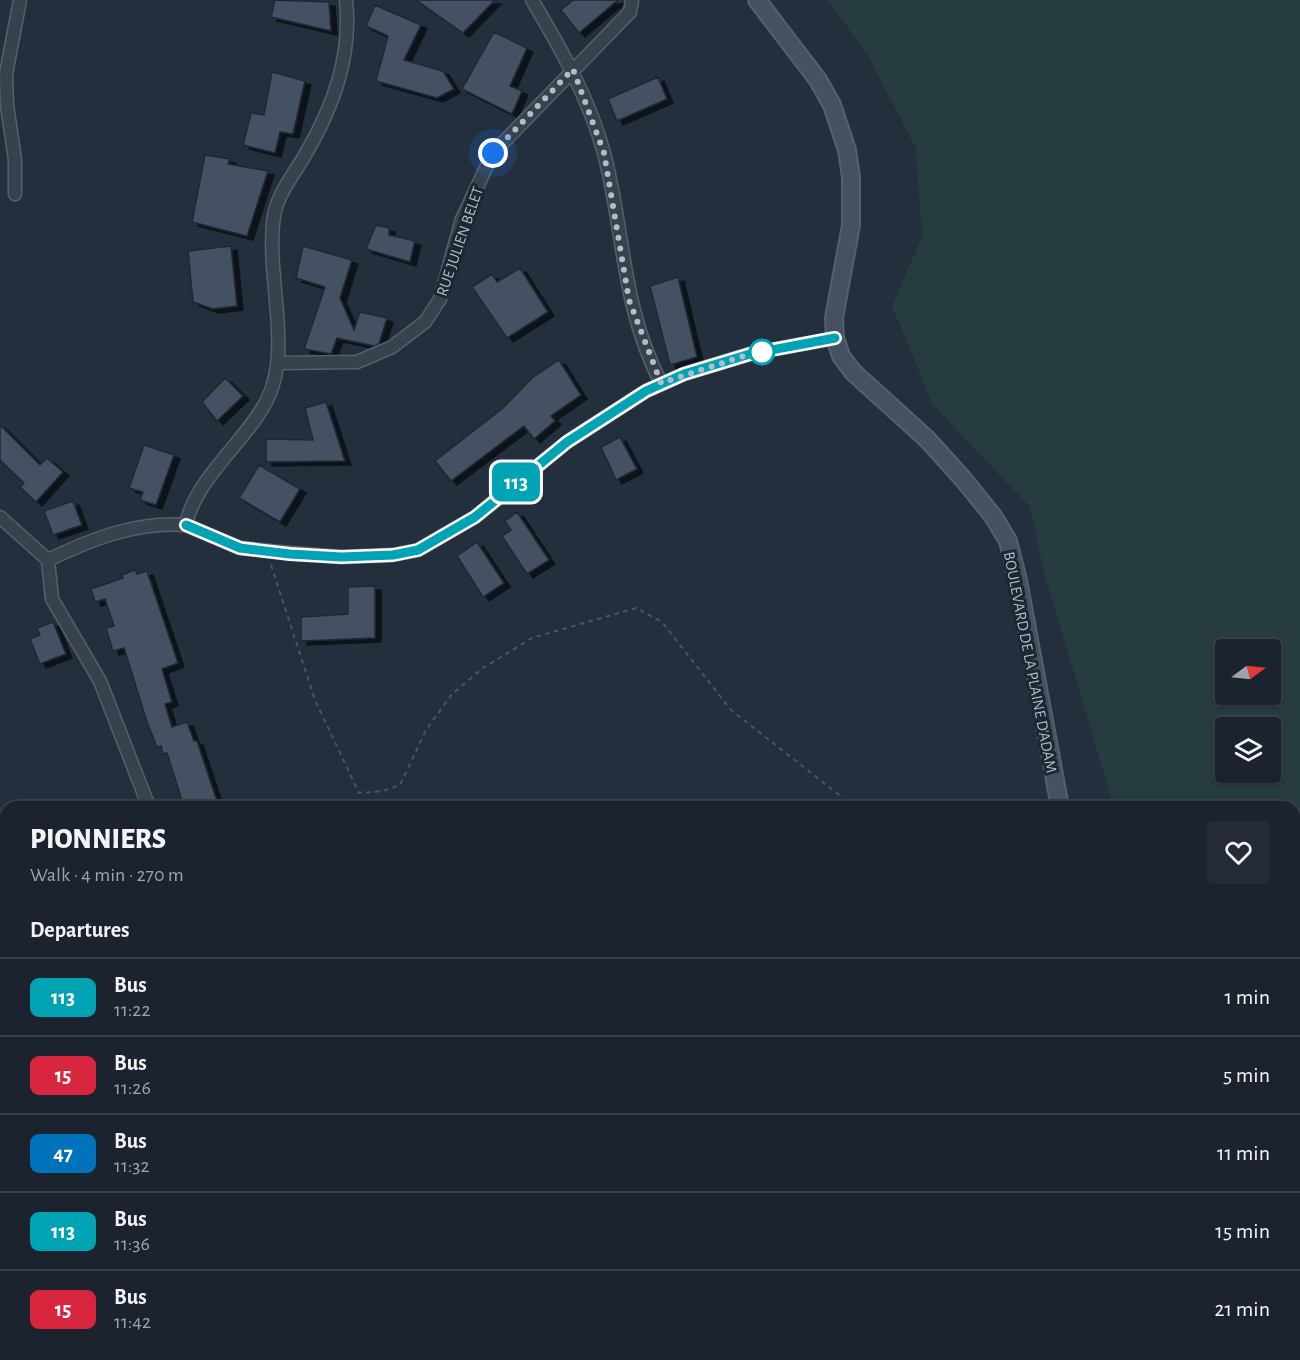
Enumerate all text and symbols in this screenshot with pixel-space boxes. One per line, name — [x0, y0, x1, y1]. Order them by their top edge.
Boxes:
your location — [478, 138, 508, 168]
street label: RUE JULIEN BELET — [434, 184, 486, 298]
unlabelled marker — [749, 339, 775, 365]
line badge: 113 — [482, 462, 550, 502]
text: 113 — [504, 472, 528, 493]
street label: BOULEVARD DE LA PLAINE D'ADAM — [1001, 550, 1059, 774]
north arrow — [1215, 639, 1281, 705]
map controls — [1215, 639, 1281, 783]
button: layers — [1215, 717, 1281, 783]
button: heart — [1207, 821, 1270, 884]
text: PIONNIERS — [30, 826, 166, 854]
text: Walk · 4 min · 270 m — [30, 865, 184, 885]
text: Departures — [30, 919, 130, 941]
text: Bus — [114, 974, 147, 996]
text: 1 min — [1225, 986, 1270, 1008]
text: 113 — [51, 987, 75, 1008]
text: 11:22 — [114, 1000, 151, 1020]
text: Bus — [114, 1052, 147, 1074]
text: 5 min — [1223, 1064, 1270, 1086]
text: 15 — [55, 1065, 71, 1086]
text: 11:26 — [114, 1078, 151, 1098]
text: Bus — [114, 1130, 147, 1152]
text: 11 min — [1217, 1142, 1270, 1164]
text: 47 — [53, 1143, 73, 1164]
text: 11:32 — [114, 1156, 150, 1176]
text: Bus — [114, 1208, 147, 1230]
text: 15 min — [1215, 1220, 1270, 1242]
text: 113 — [51, 1221, 75, 1242]
text: 11:36 — [114, 1234, 150, 1254]
text: Bus — [114, 1286, 147, 1308]
text: 21 min — [1215, 1298, 1270, 1320]
text: 15 — [55, 1299, 71, 1320]
text: 11:42 — [114, 1312, 151, 1332]

